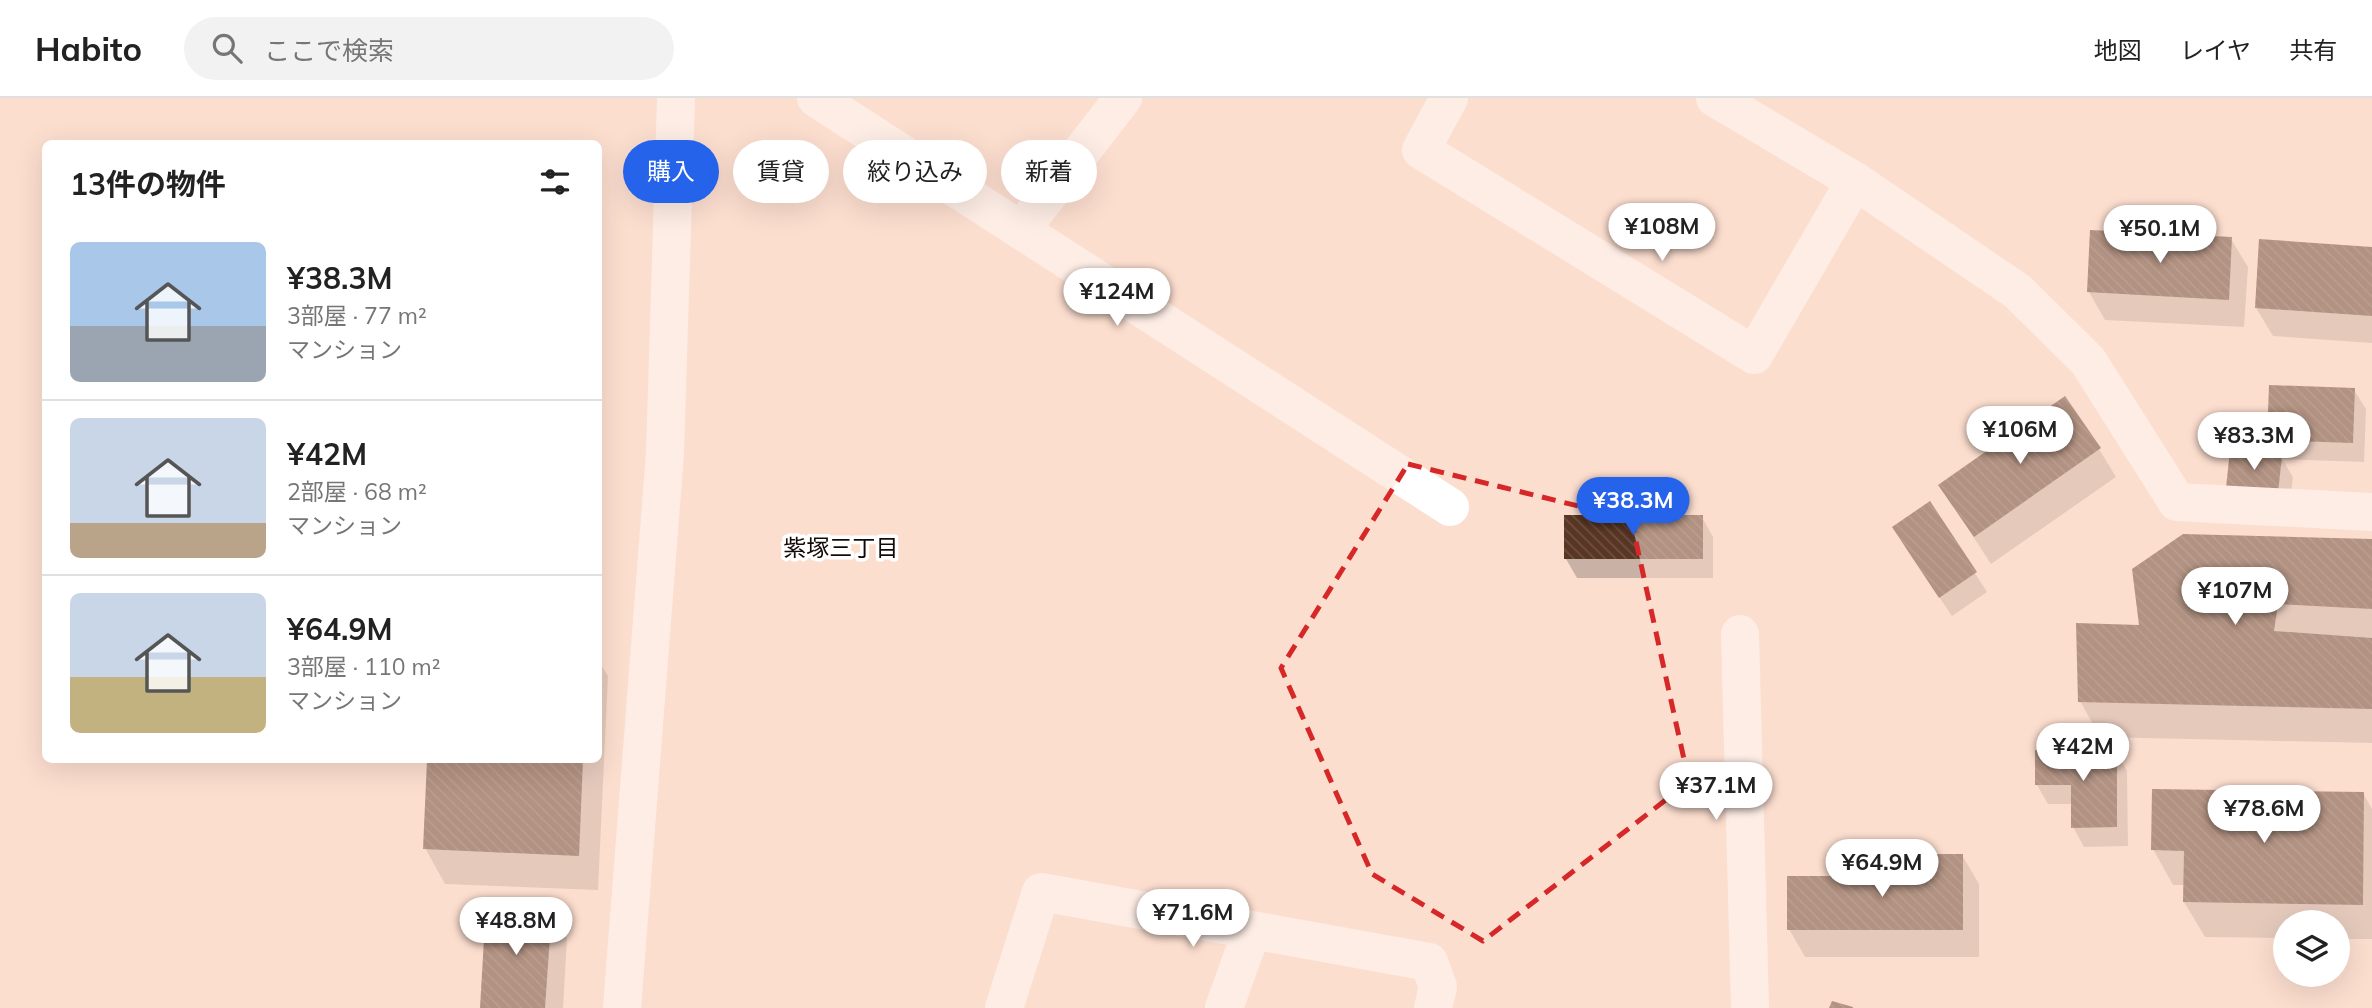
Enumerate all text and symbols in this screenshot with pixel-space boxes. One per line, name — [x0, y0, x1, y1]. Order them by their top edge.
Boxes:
search box — [184, 17, 674, 80]
text: Habito — [35, 28, 142, 69]
icon: search — [208, 29, 246, 67]
text: ここで検索 — [264, 34, 394, 67]
text: 地図 — [2094, 35, 2142, 65]
text: レイヤ — [2180, 35, 2251, 65]
text: 共有 — [2289, 35, 2337, 65]
chip: 購入 — [623, 140, 719, 203]
chip: 賃貸 — [733, 140, 829, 203]
chip: 絞り込み — [843, 140, 987, 203]
chip: 新着 — [1001, 140, 1097, 203]
icon: filters — [536, 163, 574, 201]
text: 13件の物件 — [70, 165, 226, 203]
pin: ¥108M — [1613, 204, 1711, 263]
pin: ¥50.1M — [2103, 206, 2217, 265]
text: ¥108M — [1624, 211, 1700, 240]
text: ¥50.1M — [2120, 213, 2200, 242]
text: ¥38.3M — [287, 259, 393, 297]
pin: ¥124M — [1068, 268, 1166, 328]
icon: home — [126, 270, 210, 354]
text: ¥124M — [1079, 276, 1155, 305]
text: 3部屋 · 77 m² — [287, 301, 427, 330]
text: マンション — [287, 335, 402, 364]
pin: ¥106M — [1971, 406, 2069, 466]
pin: ¥83.3M — [2197, 412, 2311, 472]
text: ¥106M — [1982, 414, 2058, 443]
text: ¥83.3M — [2214, 420, 2294, 449]
text: ¥42M — [287, 435, 367, 473]
icon: home — [126, 446, 210, 530]
text: 2部屋 · 68 m² — [287, 477, 427, 506]
pin: ¥38.3M — [1576, 478, 1690, 537]
text: ¥38.3M — [1593, 485, 1673, 514]
text: マンション — [287, 511, 402, 540]
district label: 紫塚三丁目 — [784, 533, 899, 562]
pin: ¥107M — [2186, 568, 2284, 627]
text: ¥107M — [2197, 575, 2273, 604]
text: ¥64.9M — [287, 610, 393, 648]
icon: home — [126, 621, 210, 705]
text: 3部屋 · 110 m² — [287, 652, 440, 681]
text: マンション — [287, 686, 402, 715]
pin: ¥42M — [2042, 724, 2124, 783]
text: ¥42M — [2052, 731, 2114, 760]
pin: ¥37.1M — [1659, 762, 1773, 822]
text: ¥37.1M — [1676, 770, 1756, 799]
pin: ¥78.6M — [2207, 786, 2321, 845]
text: ¥78.6M — [2224, 793, 2304, 822]
pin: ¥64.9M — [1825, 840, 1939, 899]
text: ¥64.9M — [1842, 847, 1922, 876]
pin: ¥71.6M — [1136, 890, 1250, 949]
text: ¥71.6M — [1153, 897, 1233, 926]
pin: ¥48.8M — [459, 898, 573, 957]
text: ¥48.8M — [476, 905, 556, 934]
map controls — [2273, 910, 2350, 987]
button: layers — [2273, 910, 2350, 987]

